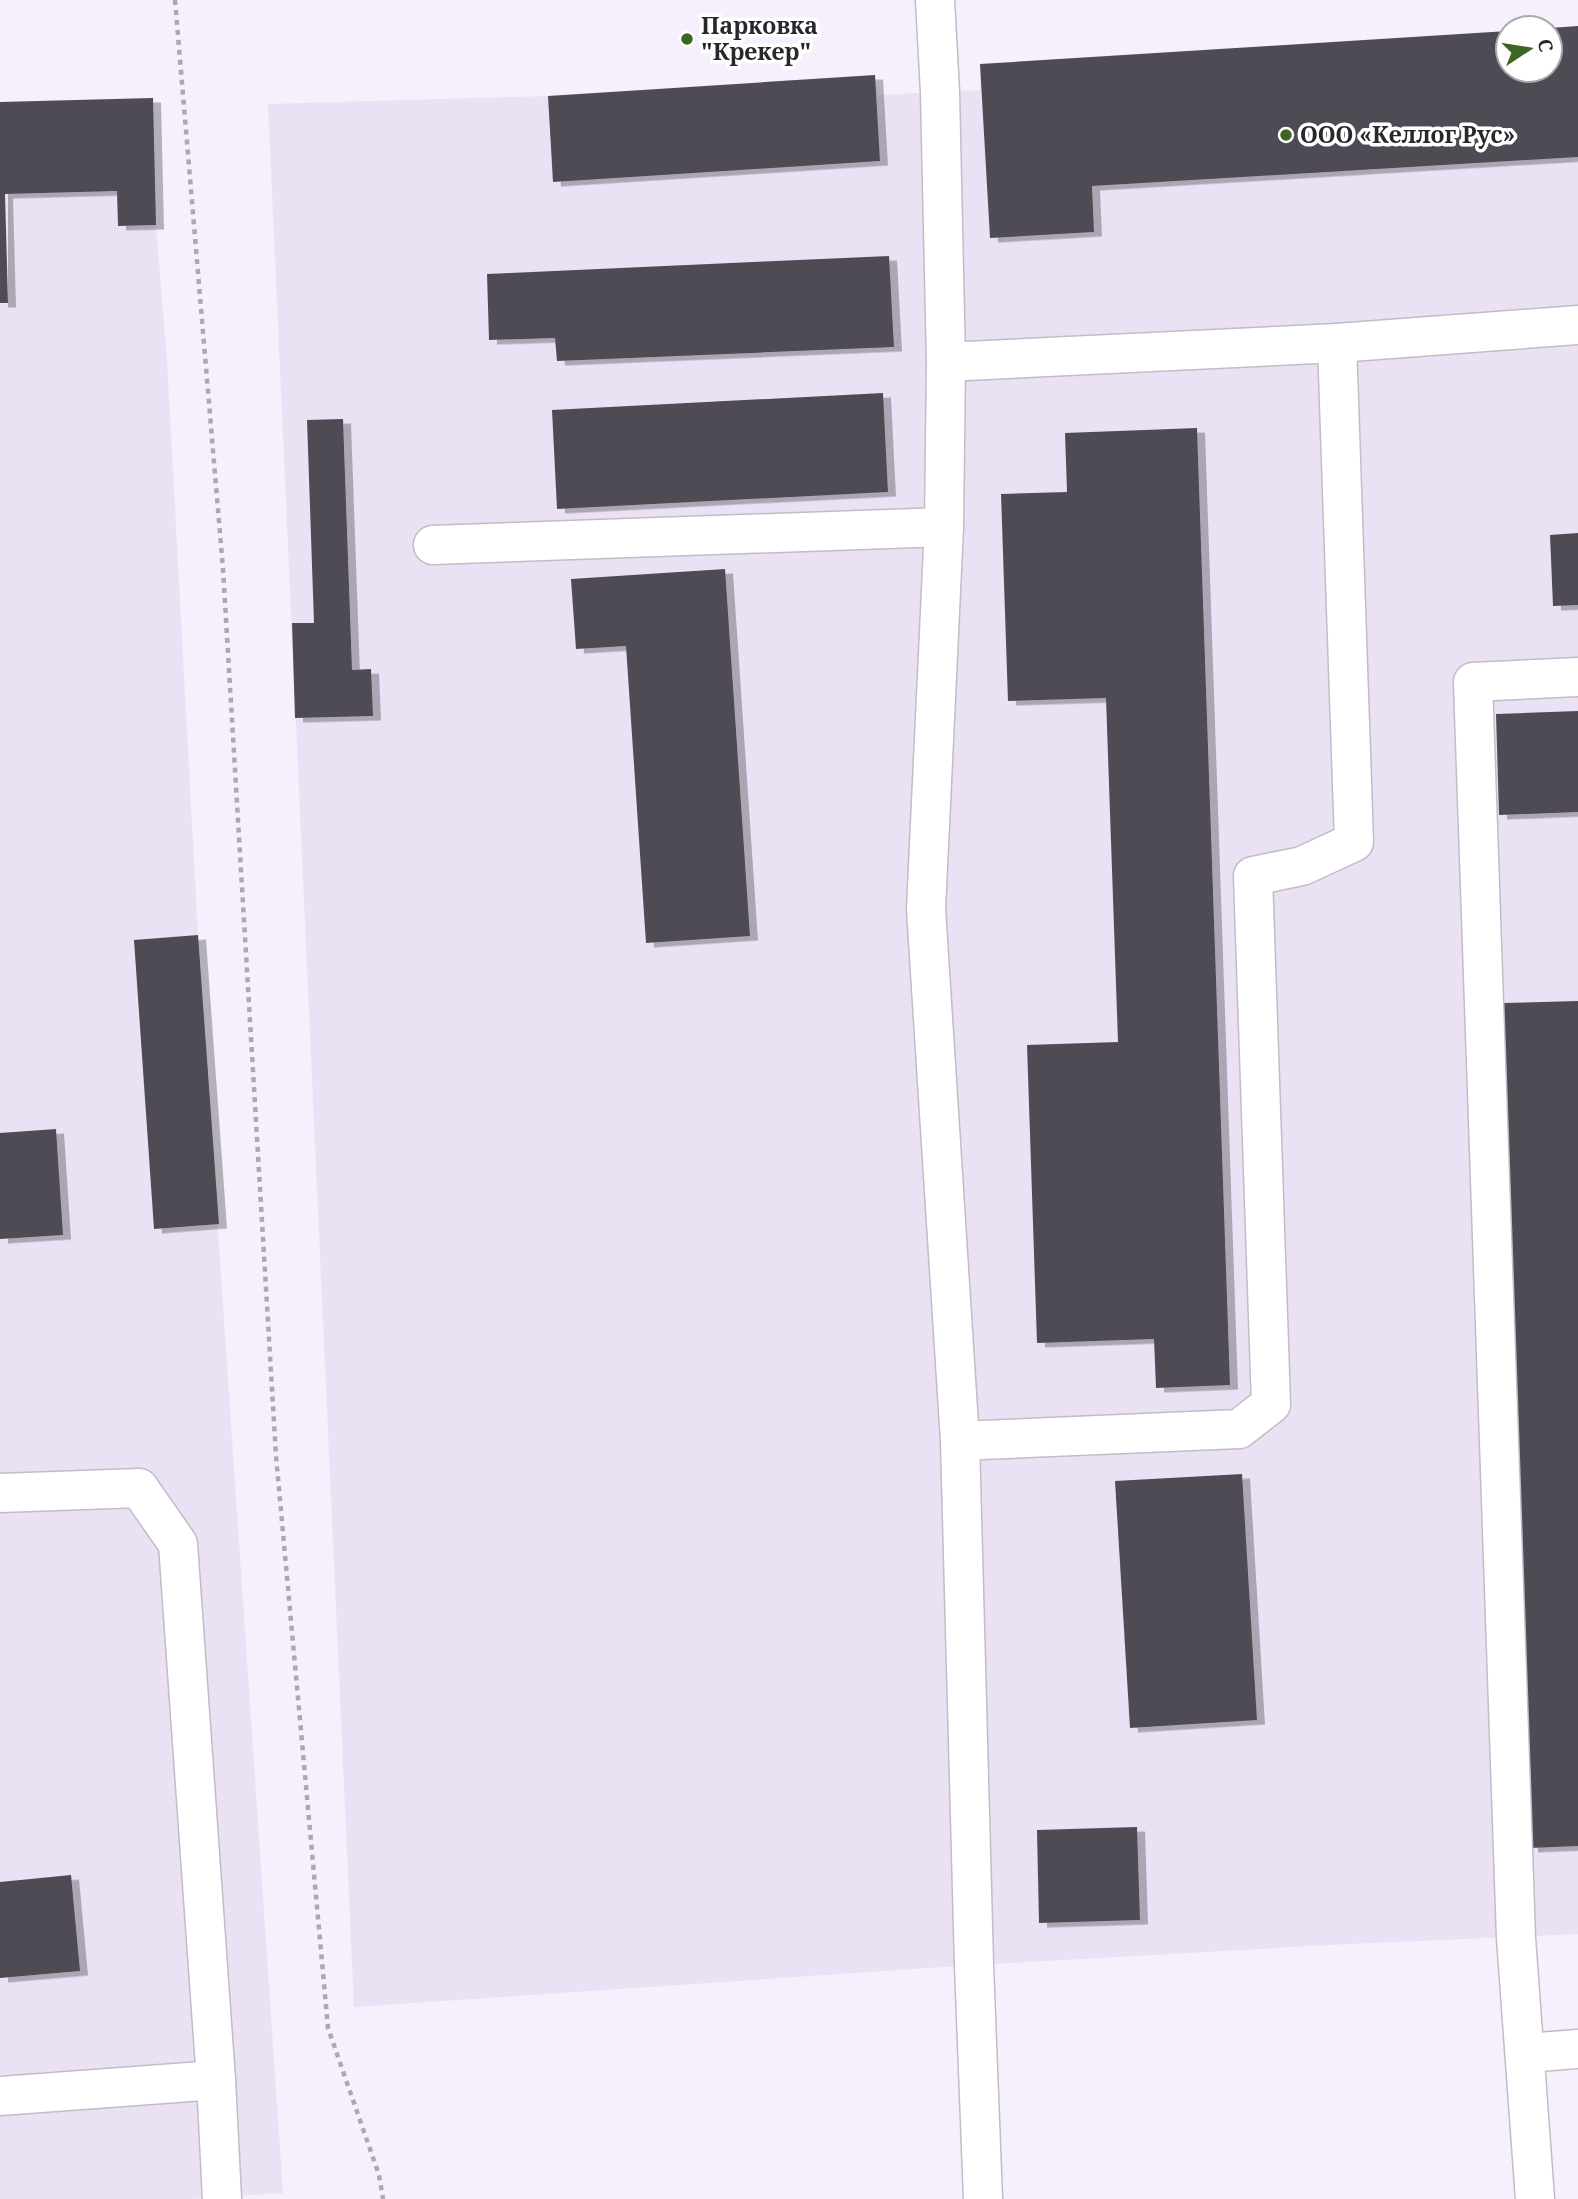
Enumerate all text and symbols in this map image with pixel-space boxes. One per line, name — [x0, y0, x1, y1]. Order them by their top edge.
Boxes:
place label: Парковка "Крекер" — [701, 9, 818, 67]
north arrow — [1494, 14, 1564, 84]
marker: Парковка "Крекер" — [679, 31, 695, 47]
text: С — [1532, 37, 1560, 54]
place label: ООО «Келлог Рус» — [1300, 118, 1515, 150]
marker: ООО «Келлог Рус» — [1278, 127, 1294, 143]

